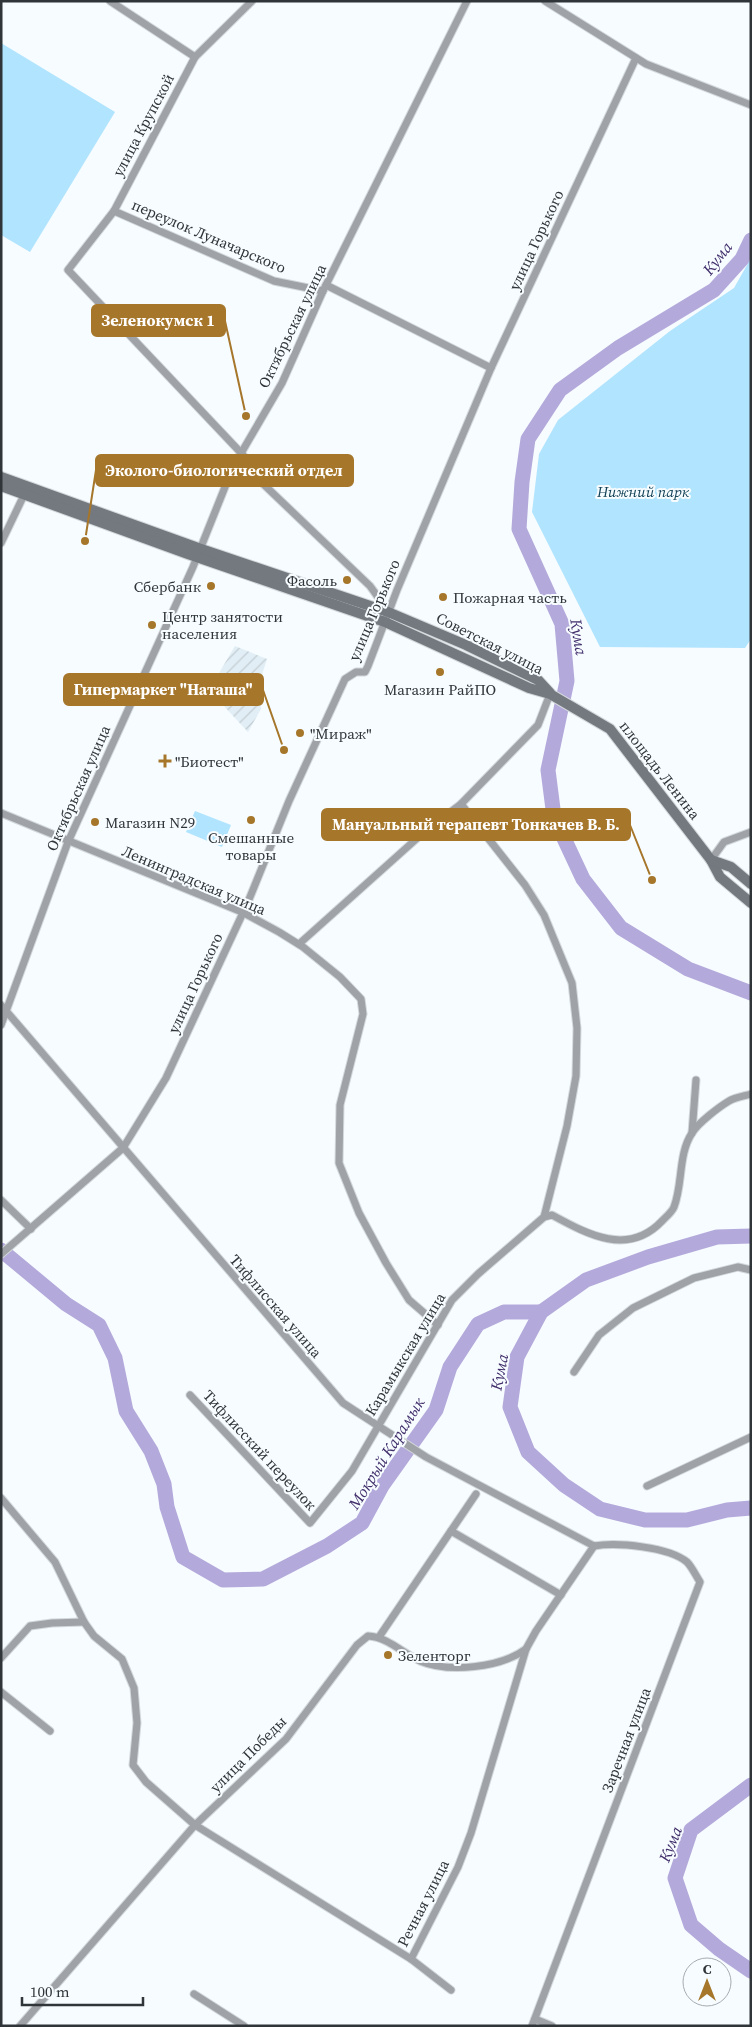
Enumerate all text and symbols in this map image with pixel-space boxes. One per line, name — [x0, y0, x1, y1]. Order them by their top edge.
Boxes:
street label: улица Крупской — [107, 70, 179, 180]
street label: улица Горького — [504, 186, 568, 294]
street label: переулок Луначарского — [129, 194, 289, 278]
water label: Кума — [696, 236, 737, 280]
street label: Октябрьская улица — [253, 260, 331, 392]
callout: Зеленокумск 1 — [92, 305, 225, 336]
text: Зеленокумск 1 — [101, 309, 215, 331]
callout: Эколого-биологический отдел — [96, 455, 353, 486]
text: Эколого-биологический отдел — [105, 459, 343, 481]
park label: Нижний парк — [596, 481, 690, 502]
street label: улица Горького — [343, 556, 405, 664]
place label: Фасоль — [287, 570, 337, 591]
marker: Фасоль — [341, 574, 353, 586]
place label: Сбербанк — [134, 576, 202, 597]
marker: Сбербанк — [205, 580, 217, 592]
place label: Пожарная часть — [453, 587, 567, 608]
marker: Пожарная часть — [437, 591, 449, 603]
place label: Центр занятости населения — [162, 606, 283, 644]
street label: Советская улица — [433, 607, 548, 679]
water label: Кума — [565, 616, 593, 658]
marker: Центр занятости населения — [146, 619, 158, 631]
marker: Магазин РайПО — [434, 666, 446, 678]
callout: Гипермаркет "Наташа" — [64, 674, 263, 705]
text: Гипермаркет "Наташа" — [73, 678, 253, 700]
place label: Магазин РайПО — [384, 679, 496, 700]
street label: площадь Ленина — [615, 716, 705, 824]
street label: Октябрьская улица — [41, 721, 115, 854]
place label: "Мираж" — [310, 723, 372, 744]
marker: "Мираж" — [294, 727, 306, 739]
place label: "Биотест" — [175, 751, 244, 772]
marker: "Биотест" — [159, 755, 171, 767]
callout: Мануальный терапевт Тонкачев В. Б. — [322, 809, 630, 840]
place label: Магазин N29 — [105, 812, 195, 833]
text: Мануальный терапевт Тонкачев В. Б. — [332, 813, 620, 835]
marker: Смешанные товары — [245, 814, 257, 826]
marker: Магазин N29 — [89, 816, 101, 828]
place label: Смешанные товары — [208, 827, 294, 865]
street label: Ленинградская улица — [119, 840, 270, 920]
street label: улица Горького — [163, 929, 227, 1037]
street label: Тифлисская улица — [225, 1250, 327, 1363]
street label: Карамыкская улица — [360, 1288, 450, 1420]
water label: Кума — [484, 1351, 513, 1393]
street label: Тифлисский переулок — [199, 1385, 322, 1515]
water label: Мокрый Карамык — [342, 1393, 429, 1514]
place label: Зеленторг — [398, 1645, 471, 1666]
marker: Зеленторг — [382, 1649, 394, 1661]
street label: Заречная улица — [596, 1684, 656, 1796]
street label: улица Победы — [205, 1711, 291, 1797]
water label: Кума — [653, 1822, 687, 1866]
street label: Речная улица — [392, 1856, 454, 1950]
north arrow — [682, 1957, 732, 2007]
text: С — [703, 1959, 712, 1979]
scale bar — [22, 1974, 144, 2006]
text: 100 m — [30, 1981, 70, 2002]

